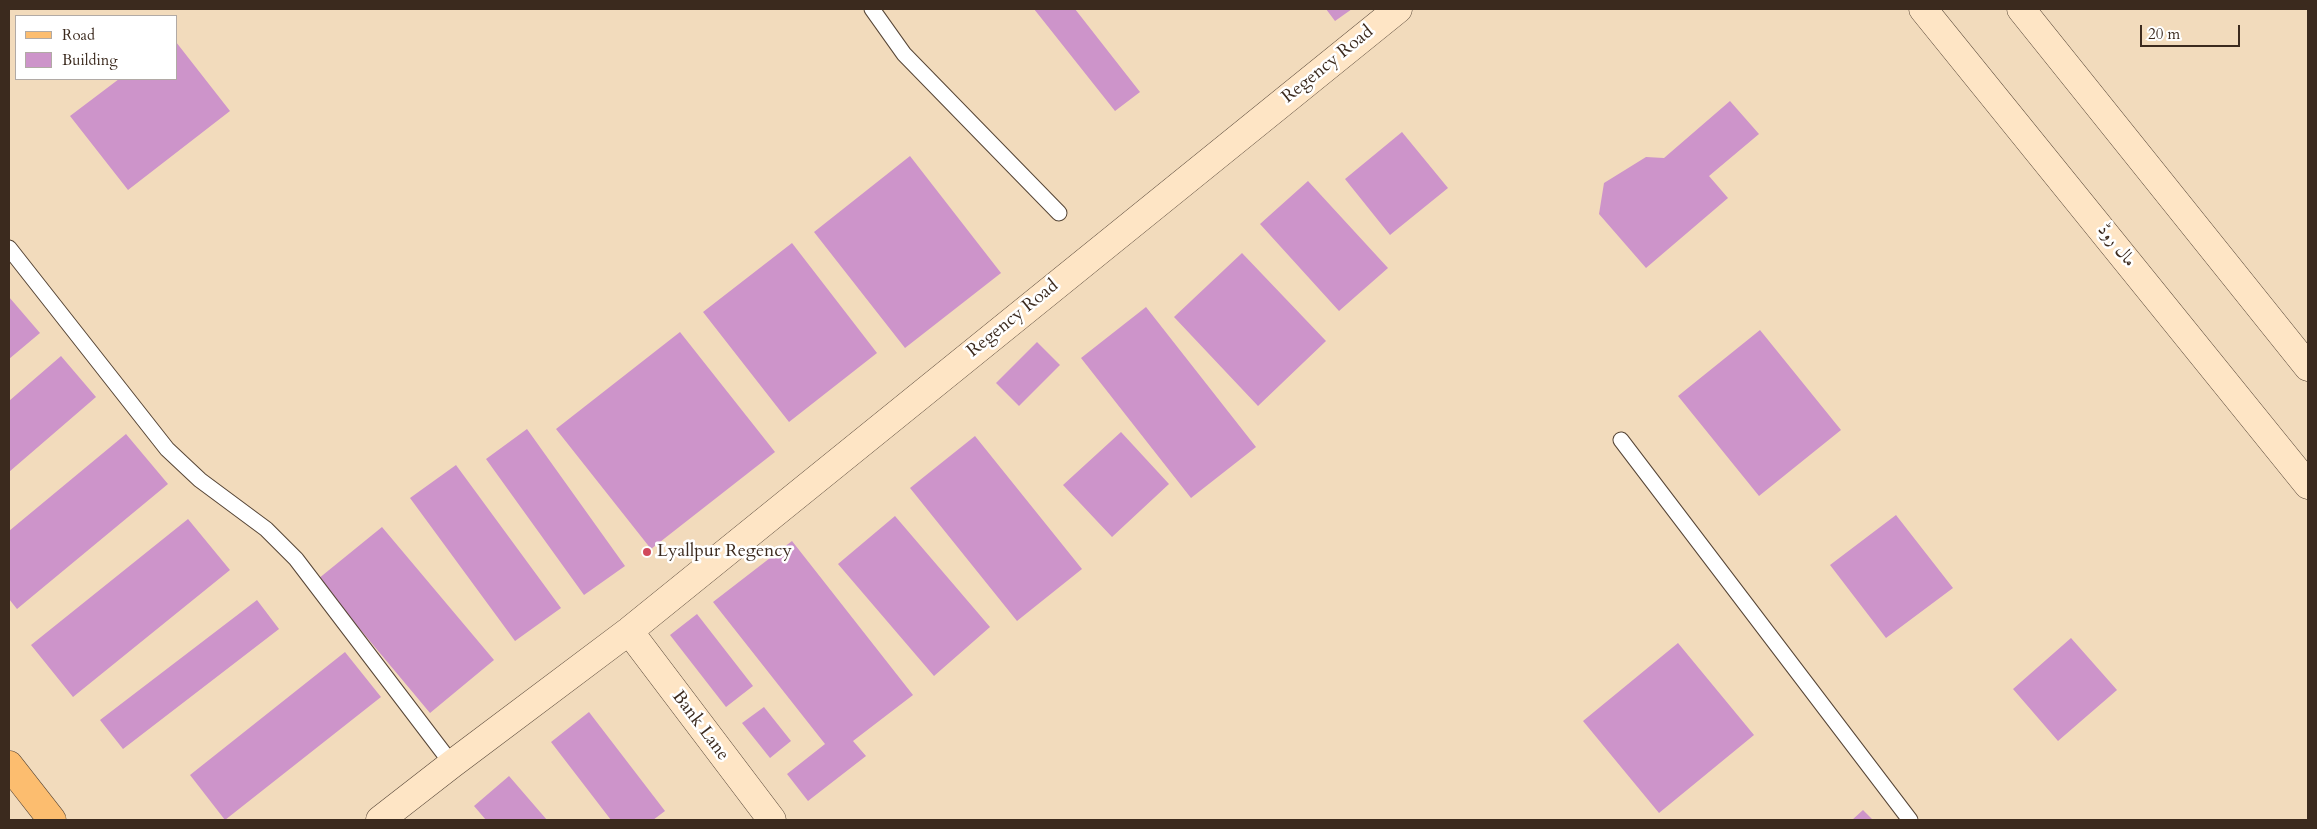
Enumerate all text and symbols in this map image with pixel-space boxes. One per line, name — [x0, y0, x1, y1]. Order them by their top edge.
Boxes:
legend — [15, 15, 178, 80]
scale bar — [2142, 15, 2242, 47]
street label: Regency Road — [1278, 22, 1378, 108]
text: 20 m — [2148, 24, 2180, 44]
text: Road — [62, 25, 95, 45]
text: Building — [62, 50, 118, 70]
street label: مال روڈ — [2092, 220, 2140, 272]
street label: Regency Road — [963, 276, 1063, 362]
place label: Lyallpur Regency — [657, 541, 792, 563]
marker: Lyallpur Regency — [641, 546, 653, 558]
street label: Bank Lane — [667, 687, 733, 765]

